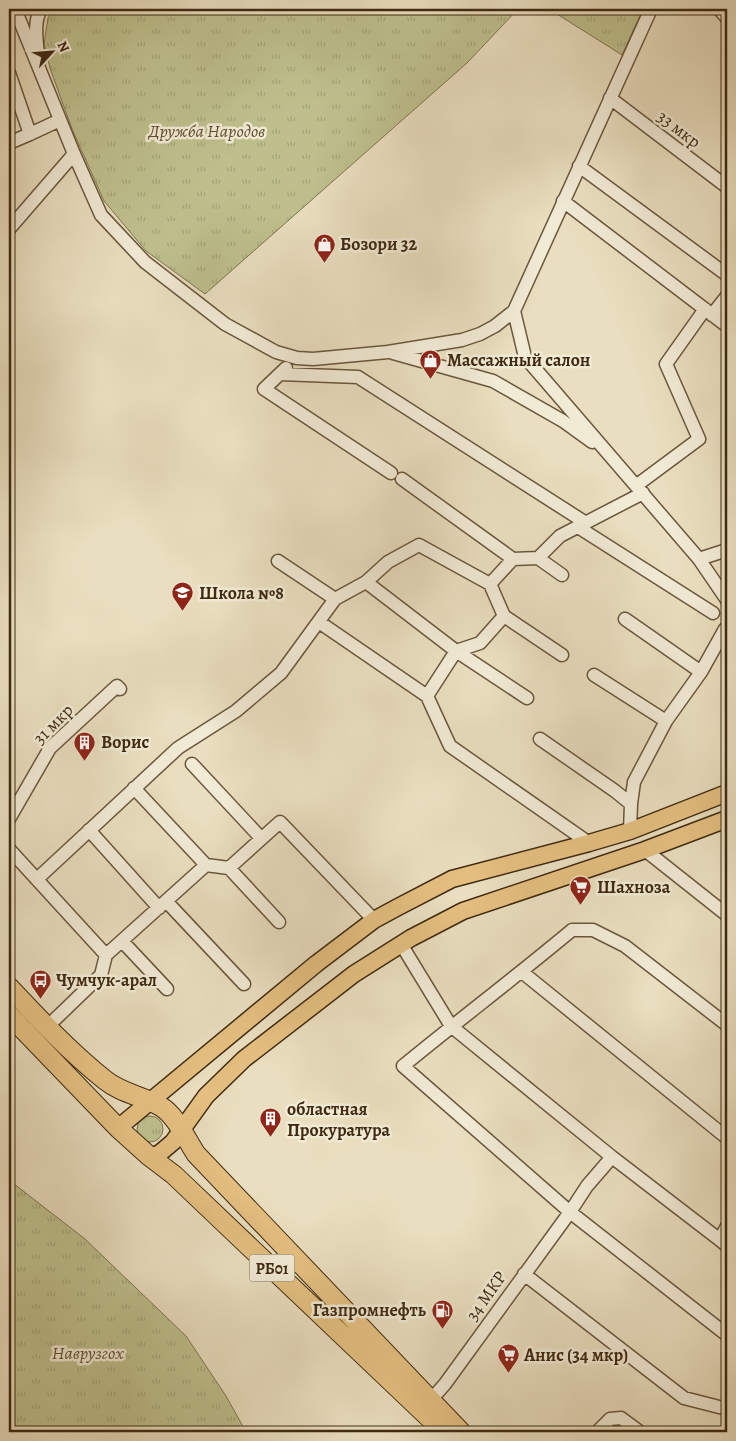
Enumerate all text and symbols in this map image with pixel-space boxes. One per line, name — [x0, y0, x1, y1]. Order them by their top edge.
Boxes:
north arrow — [28, 28, 78, 78]
text: N — [52, 38, 74, 55]
street label: 33 мкр — [652, 105, 706, 153]
park label: Дружба Народов — [147, 119, 265, 143]
shop icon: Бозори 32 — [312, 232, 336, 263]
place label: Бозори 32 — [340, 232, 417, 256]
shop icon: Массажный салон — [419, 348, 443, 379]
place label: Массажный салон — [447, 348, 590, 372]
school or university icon: Школа №8 — [171, 581, 195, 612]
place label: Школа №8 — [199, 581, 284, 605]
street label: 31 мкр — [28, 698, 78, 750]
building icon: Ворис — [73, 730, 97, 761]
place label: Ворис — [101, 730, 150, 754]
supermarket icon: Шахноза — [569, 875, 593, 906]
place label: Шахноза — [597, 875, 671, 899]
bus stop icon: Чумчук-арал — [28, 968, 52, 999]
place label: Чумчук-арал — [56, 968, 157, 992]
place label: областная Прокуратура — [287, 1097, 391, 1142]
building icon: областная Прокуратура — [259, 1107, 283, 1138]
road number: РБ01 — [250, 1254, 294, 1282]
street label: 34 МКР — [460, 1266, 512, 1326]
place label: Газпромнефть — [312, 1298, 427, 1322]
fuel station icon: Газпромнефть — [430, 1298, 454, 1329]
park label: Наврузгох — [52, 1341, 125, 1365]
supermarket icon: Анис (34 мкр) — [496, 1343, 520, 1374]
place label: Анис (34 мкр) — [523, 1343, 628, 1367]

